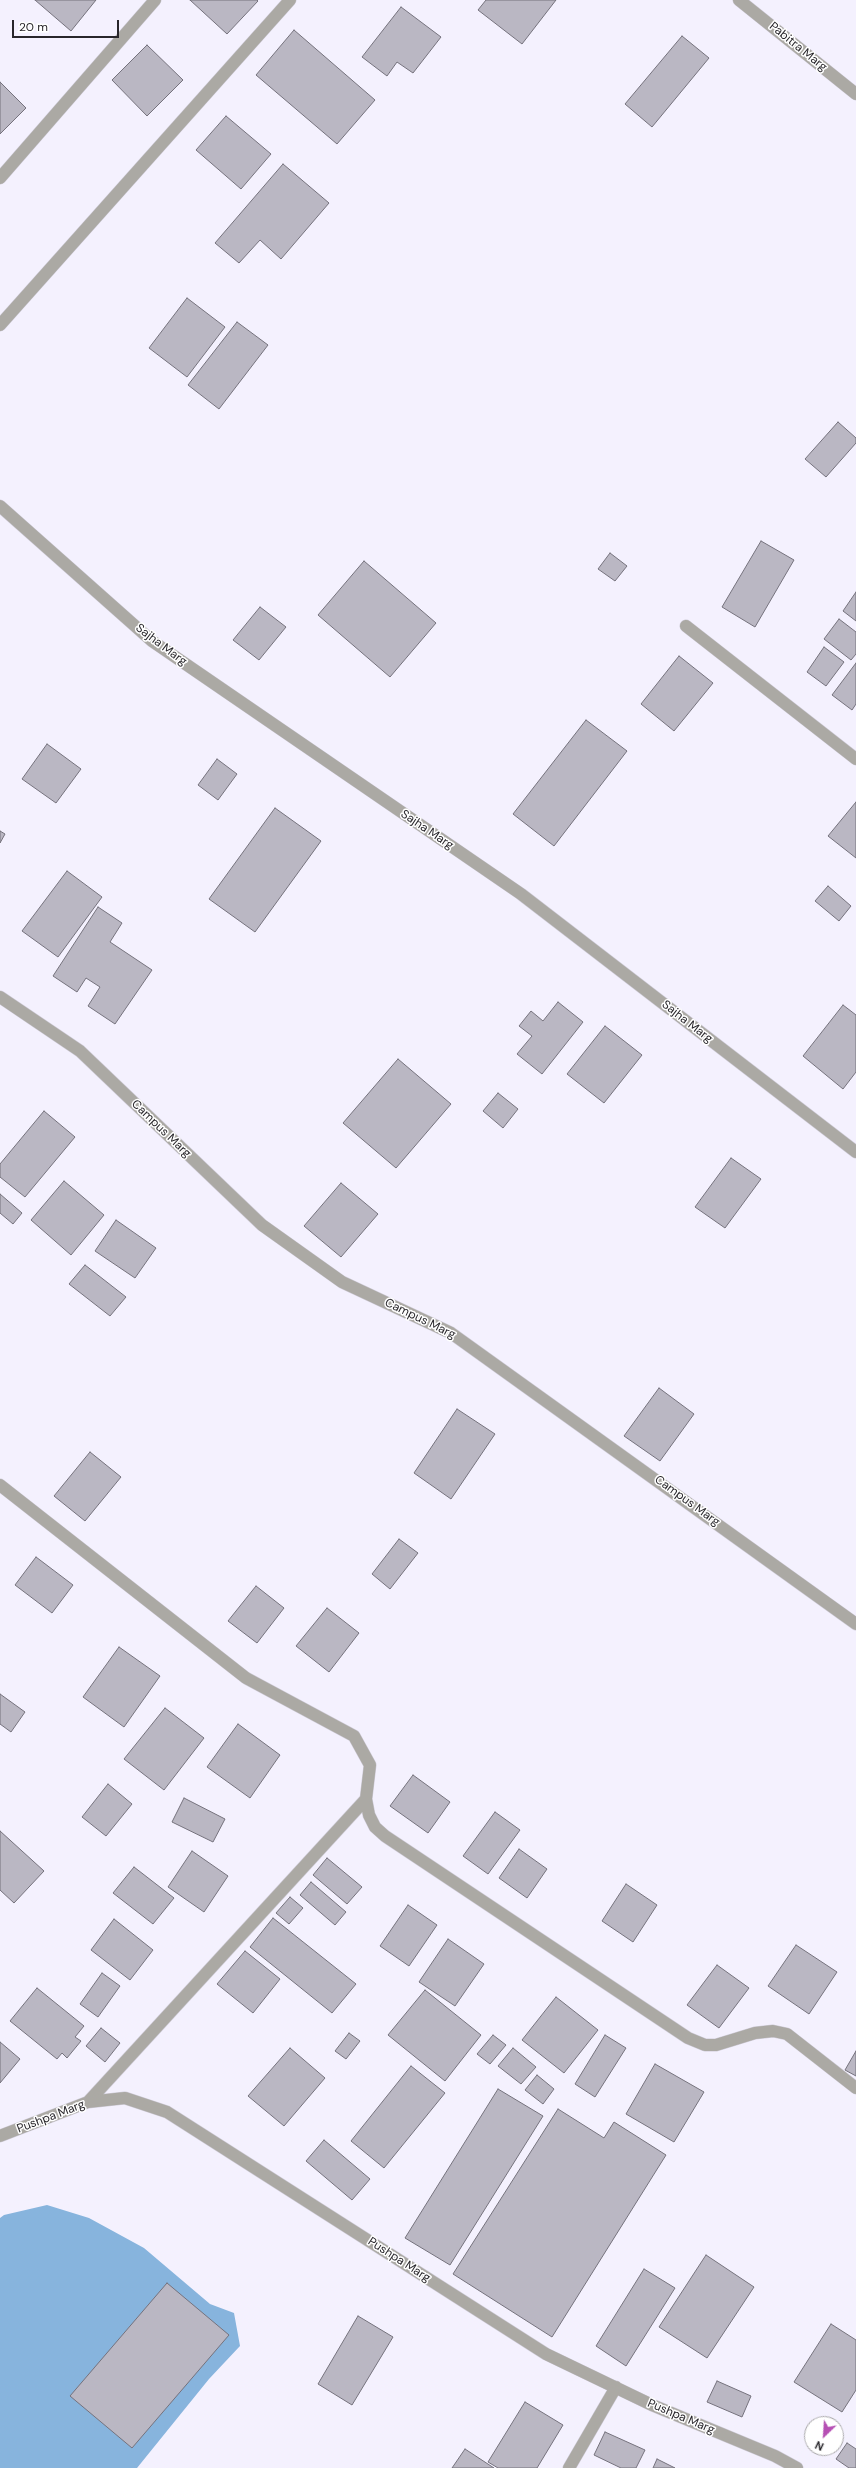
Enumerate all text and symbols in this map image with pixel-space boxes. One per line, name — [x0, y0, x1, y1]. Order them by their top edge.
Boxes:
scale bar — [14, 12, 121, 38]
text: 20 m — [19, 19, 48, 35]
street label: Pabitra Marg — [766, 19, 830, 75]
street label: Sajha Marg — [132, 621, 190, 669]
street label: Sajha Marg — [398, 807, 456, 853]
street label: Sajha Marg — [659, 998, 715, 1046]
street label: Campus Marg — [128, 1097, 194, 1161]
street label: Campus Marg — [382, 1296, 458, 1342]
street label: Campus Marg — [652, 1473, 722, 1529]
street label: Pushpa Marg — [15, 2097, 87, 2137]
street label: Pushpa Marg — [365, 2234, 433, 2286]
street label: Pushpa Marg — [645, 2396, 717, 2438]
north arrow — [804, 2416, 844, 2456]
text: N — [813, 2438, 826, 2454]

